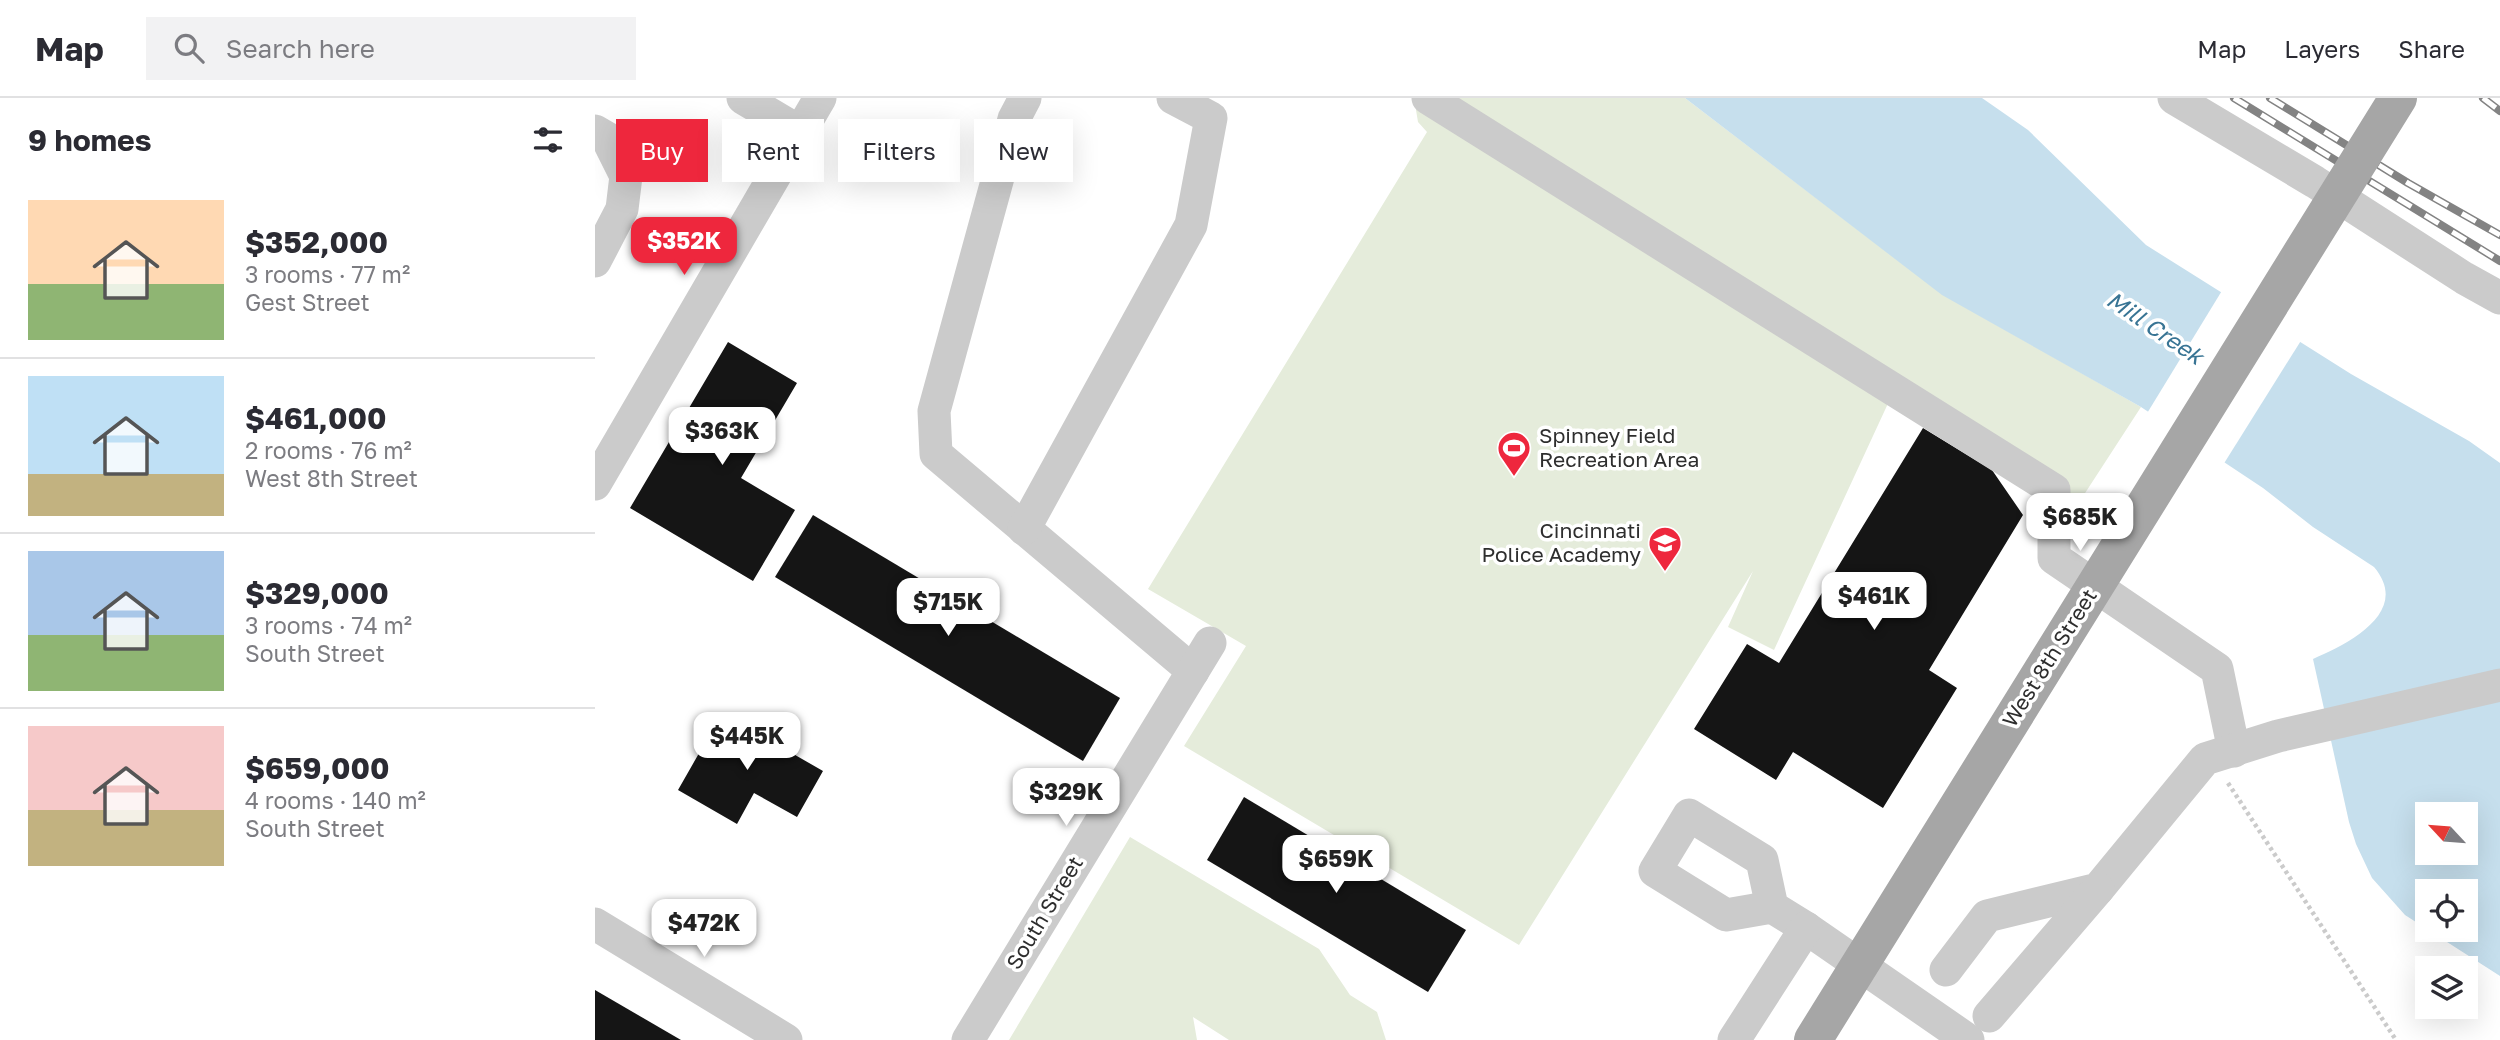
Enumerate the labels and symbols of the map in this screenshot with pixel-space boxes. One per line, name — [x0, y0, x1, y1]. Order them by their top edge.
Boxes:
pin: $352K — [635, 218, 733, 277]
water label: Mill Creek — [2102, 285, 2211, 371]
pin: $363K — [673, 408, 771, 467]
place label: Spinney Field Recreation Area — [1539, 422, 1699, 472]
sports icon: Spinney Field Recreation Area — [1495, 429, 1533, 478]
pin: $685K — [2031, 494, 2129, 553]
place label: Cincinnati Police Academy — [1481, 517, 1641, 567]
school or university icon: Cincinnati Police Academy — [1646, 524, 1684, 573]
pin: $461K — [1825, 573, 1923, 632]
pin: $715K — [899, 578, 997, 638]
street label: West 8th Street — [1996, 584, 2102, 731]
pin: $445K — [698, 712, 796, 772]
pin: $329K — [1017, 768, 1115, 828]
north arrow — [2415, 802, 2478, 864]
pin: $659K — [1287, 836, 1385, 895]
street label: South Street — [1000, 851, 1088, 974]
pin: $472K — [655, 900, 753, 959]

